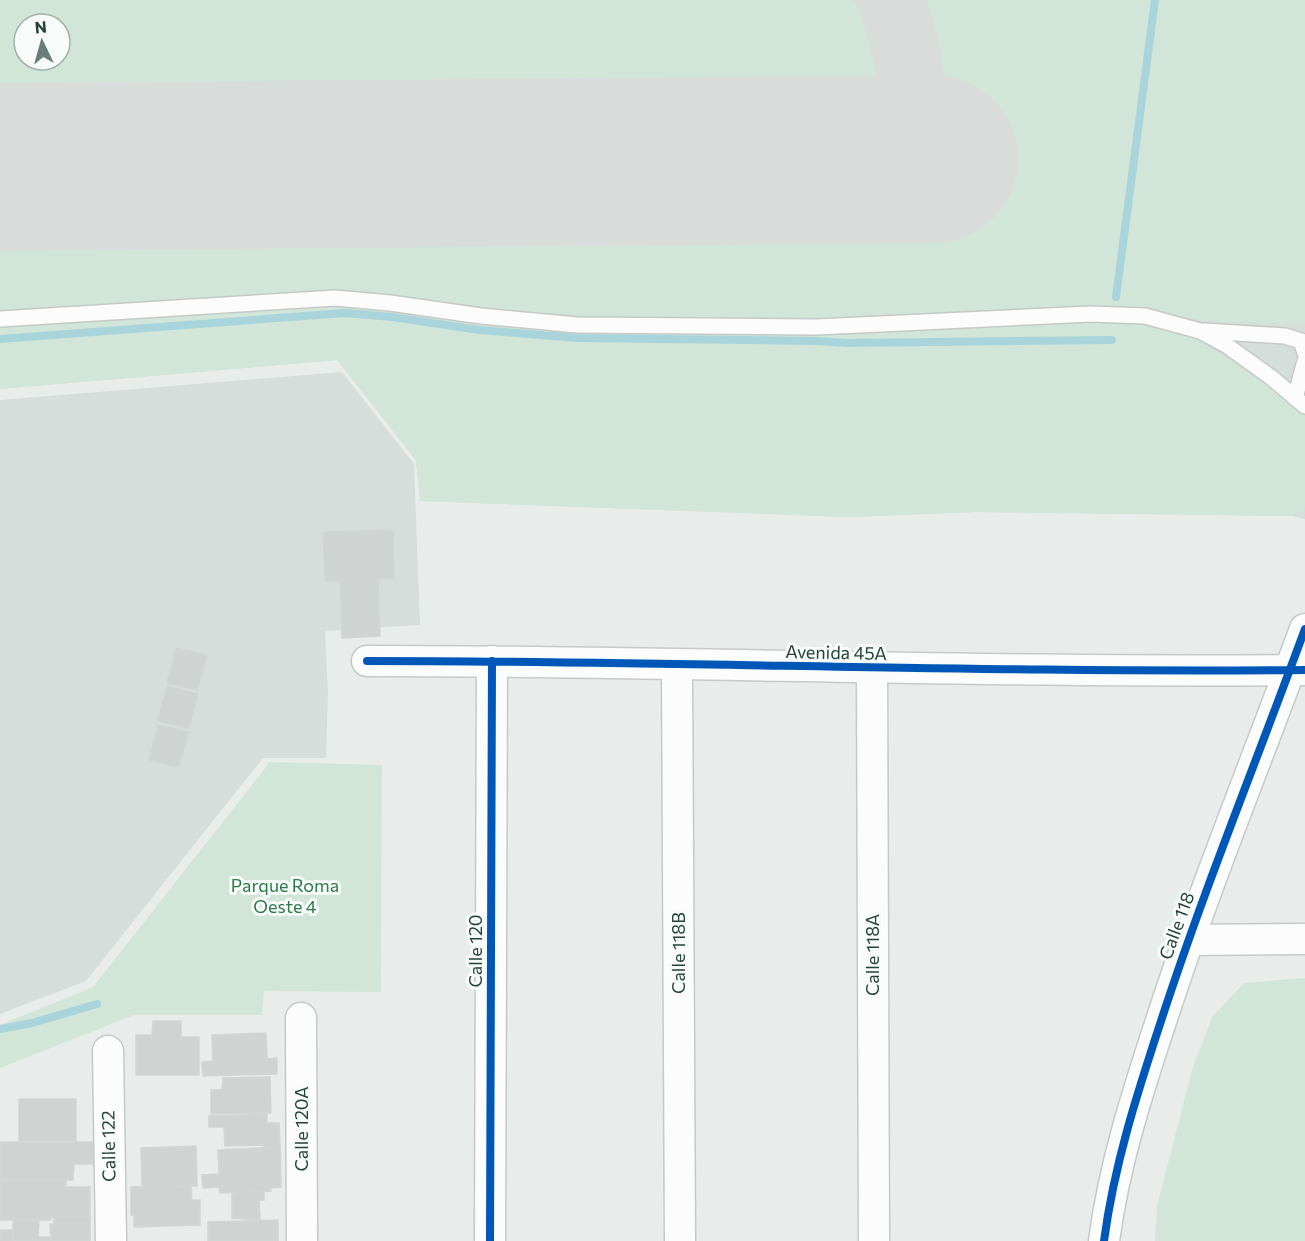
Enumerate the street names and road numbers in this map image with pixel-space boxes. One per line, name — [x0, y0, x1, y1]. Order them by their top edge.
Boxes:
street label: Avenida 45A — [785, 640, 887, 664]
street label: Calle 118 — [1154, 889, 1198, 962]
street label: Calle 118B — [667, 912, 689, 994]
street label: Calle 120 — [464, 914, 486, 988]
street label: Calle 118A — [861, 914, 883, 996]
street label: Calle 120A — [290, 1086, 312, 1172]
street label: Calle 122 — [96, 1110, 120, 1182]

